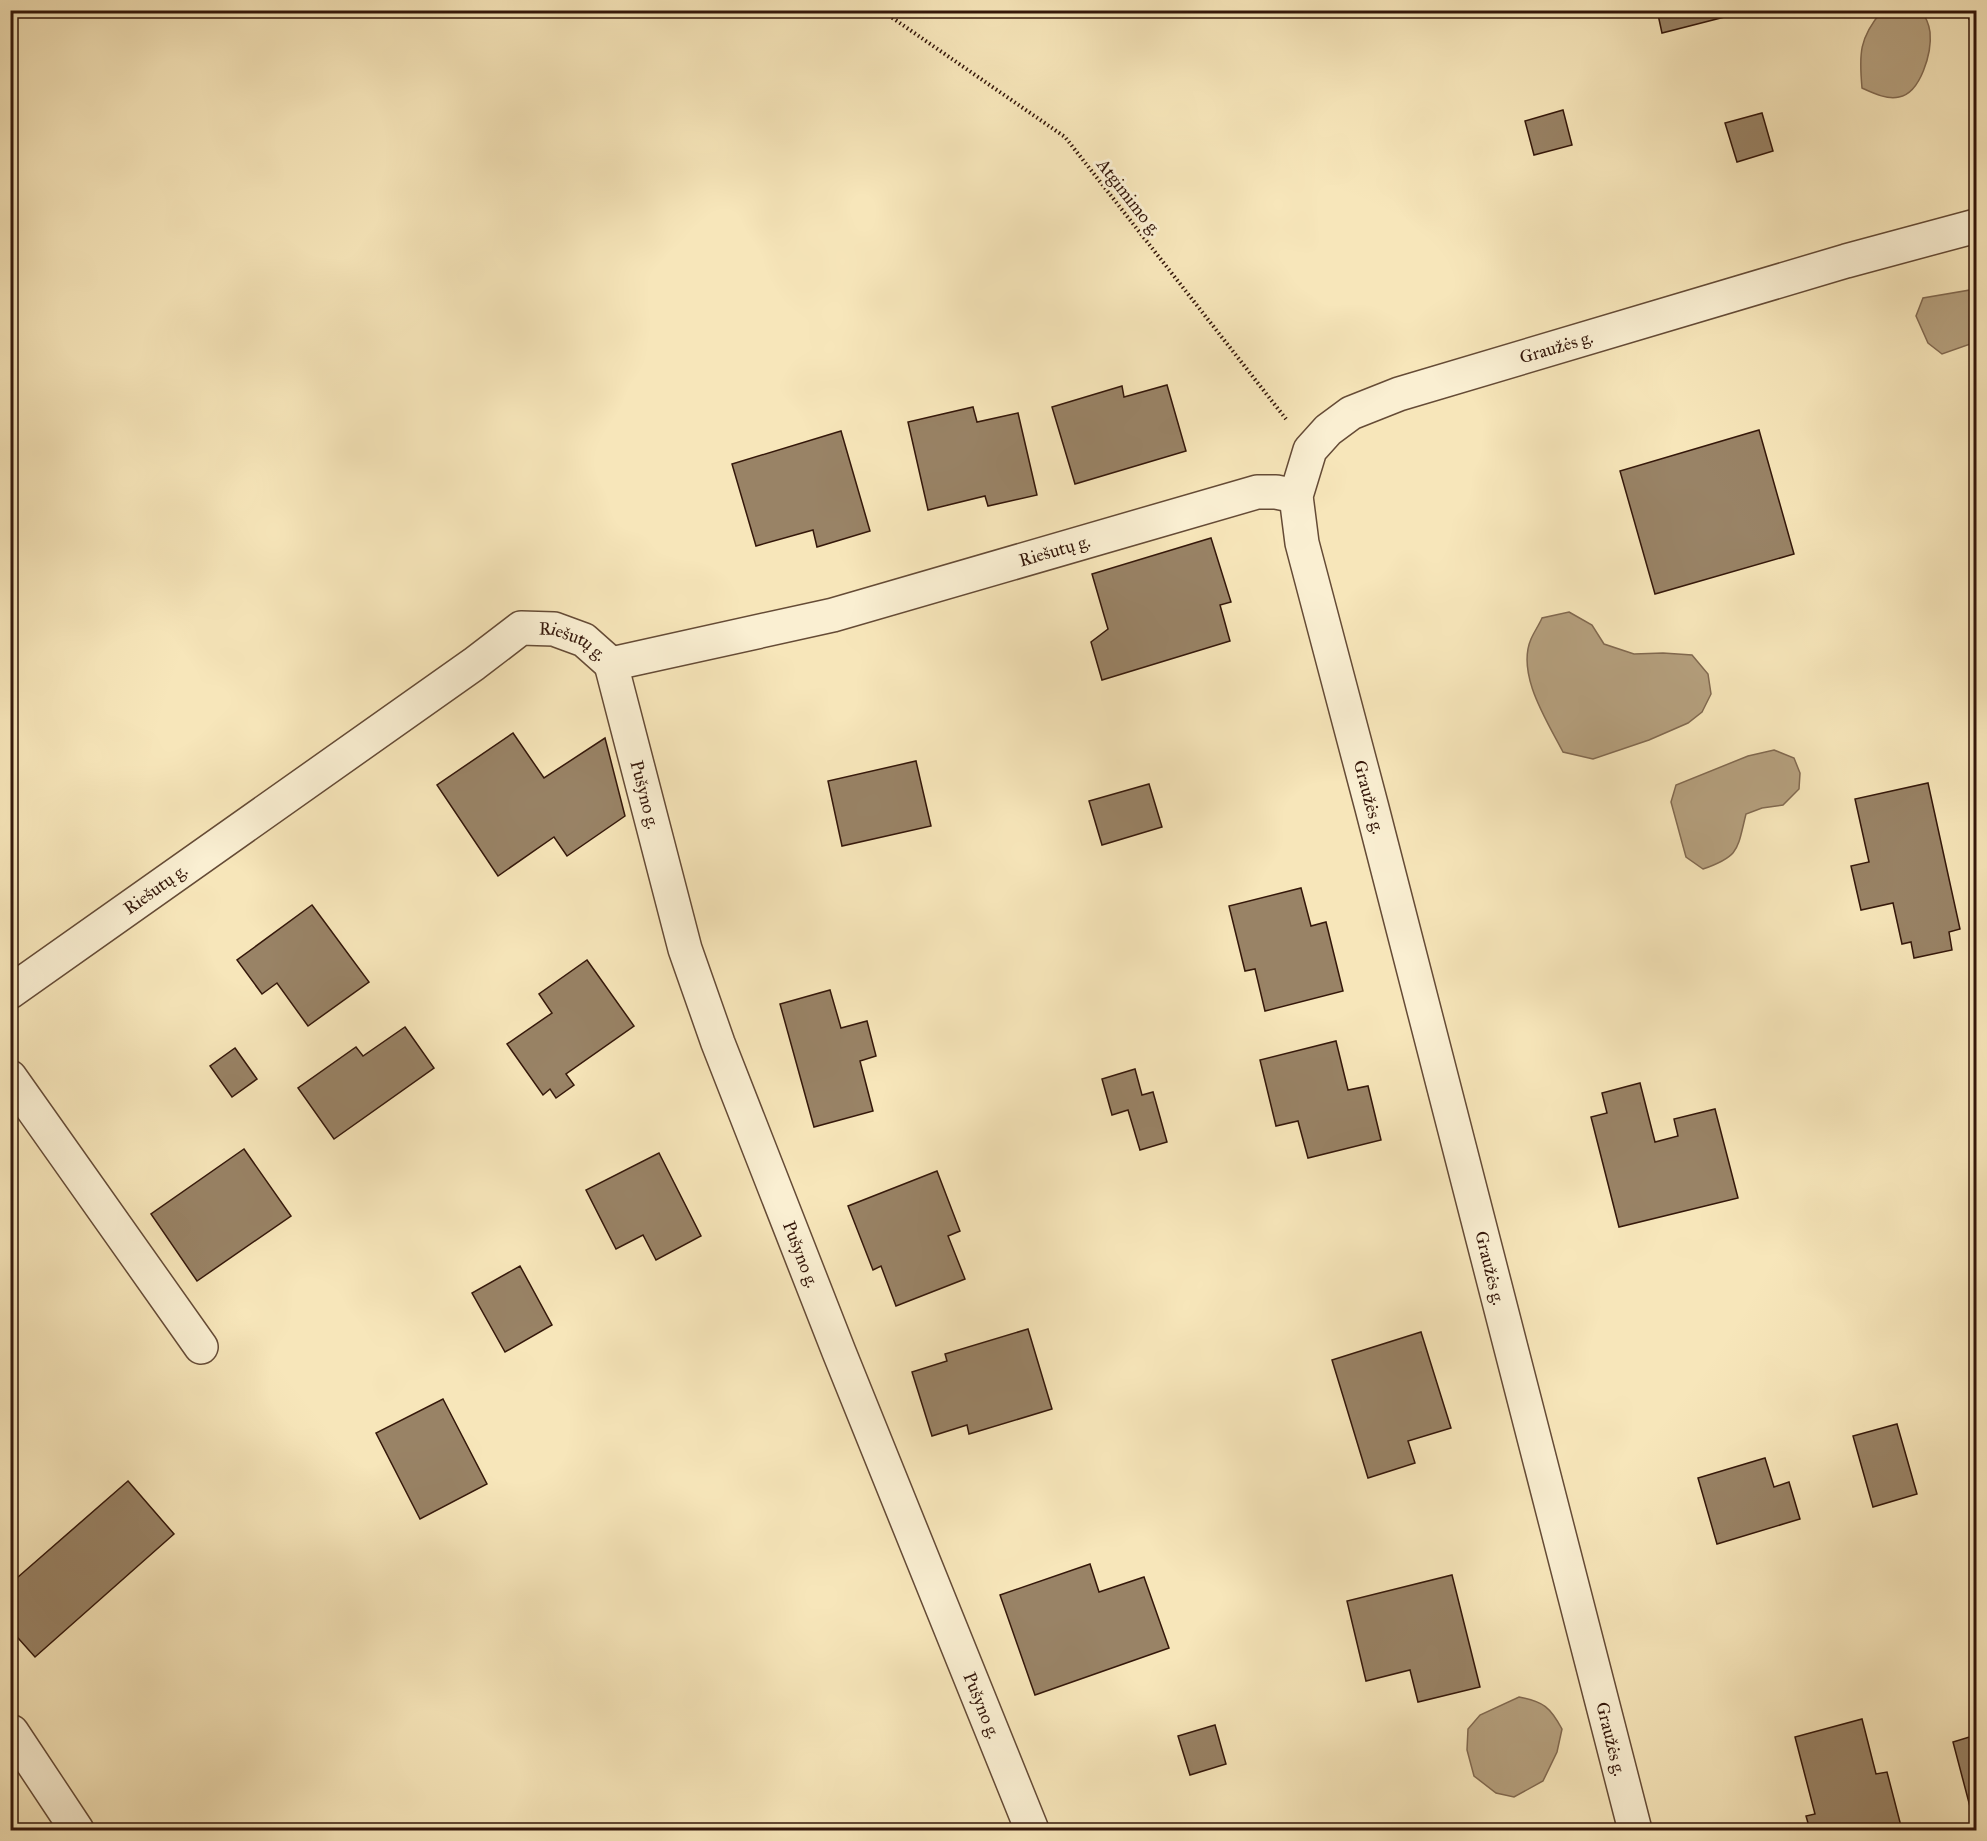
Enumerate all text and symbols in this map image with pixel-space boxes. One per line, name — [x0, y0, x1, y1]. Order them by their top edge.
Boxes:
street label: Atgimimo g. — [1091, 153, 1166, 241]
street label: Graužės g. — [1517, 326, 1596, 369]
street label: Riešutų g. — [1016, 530, 1093, 572]
street label: Riešutų g. — [539, 618, 611, 666]
street label: Pušyno g. — [625, 758, 664, 831]
street label: Graužės g. — [1348, 758, 1389, 837]
street label: Riešutų g. — [119, 859, 192, 919]
street label: Pušyno g. — [778, 1218, 824, 1291]
street label: Graužės g. — [1469, 1229, 1510, 1308]
street label: Pušyno g. — [958, 1669, 1005, 1742]
street label: Graužės g. — [1590, 1700, 1631, 1779]

